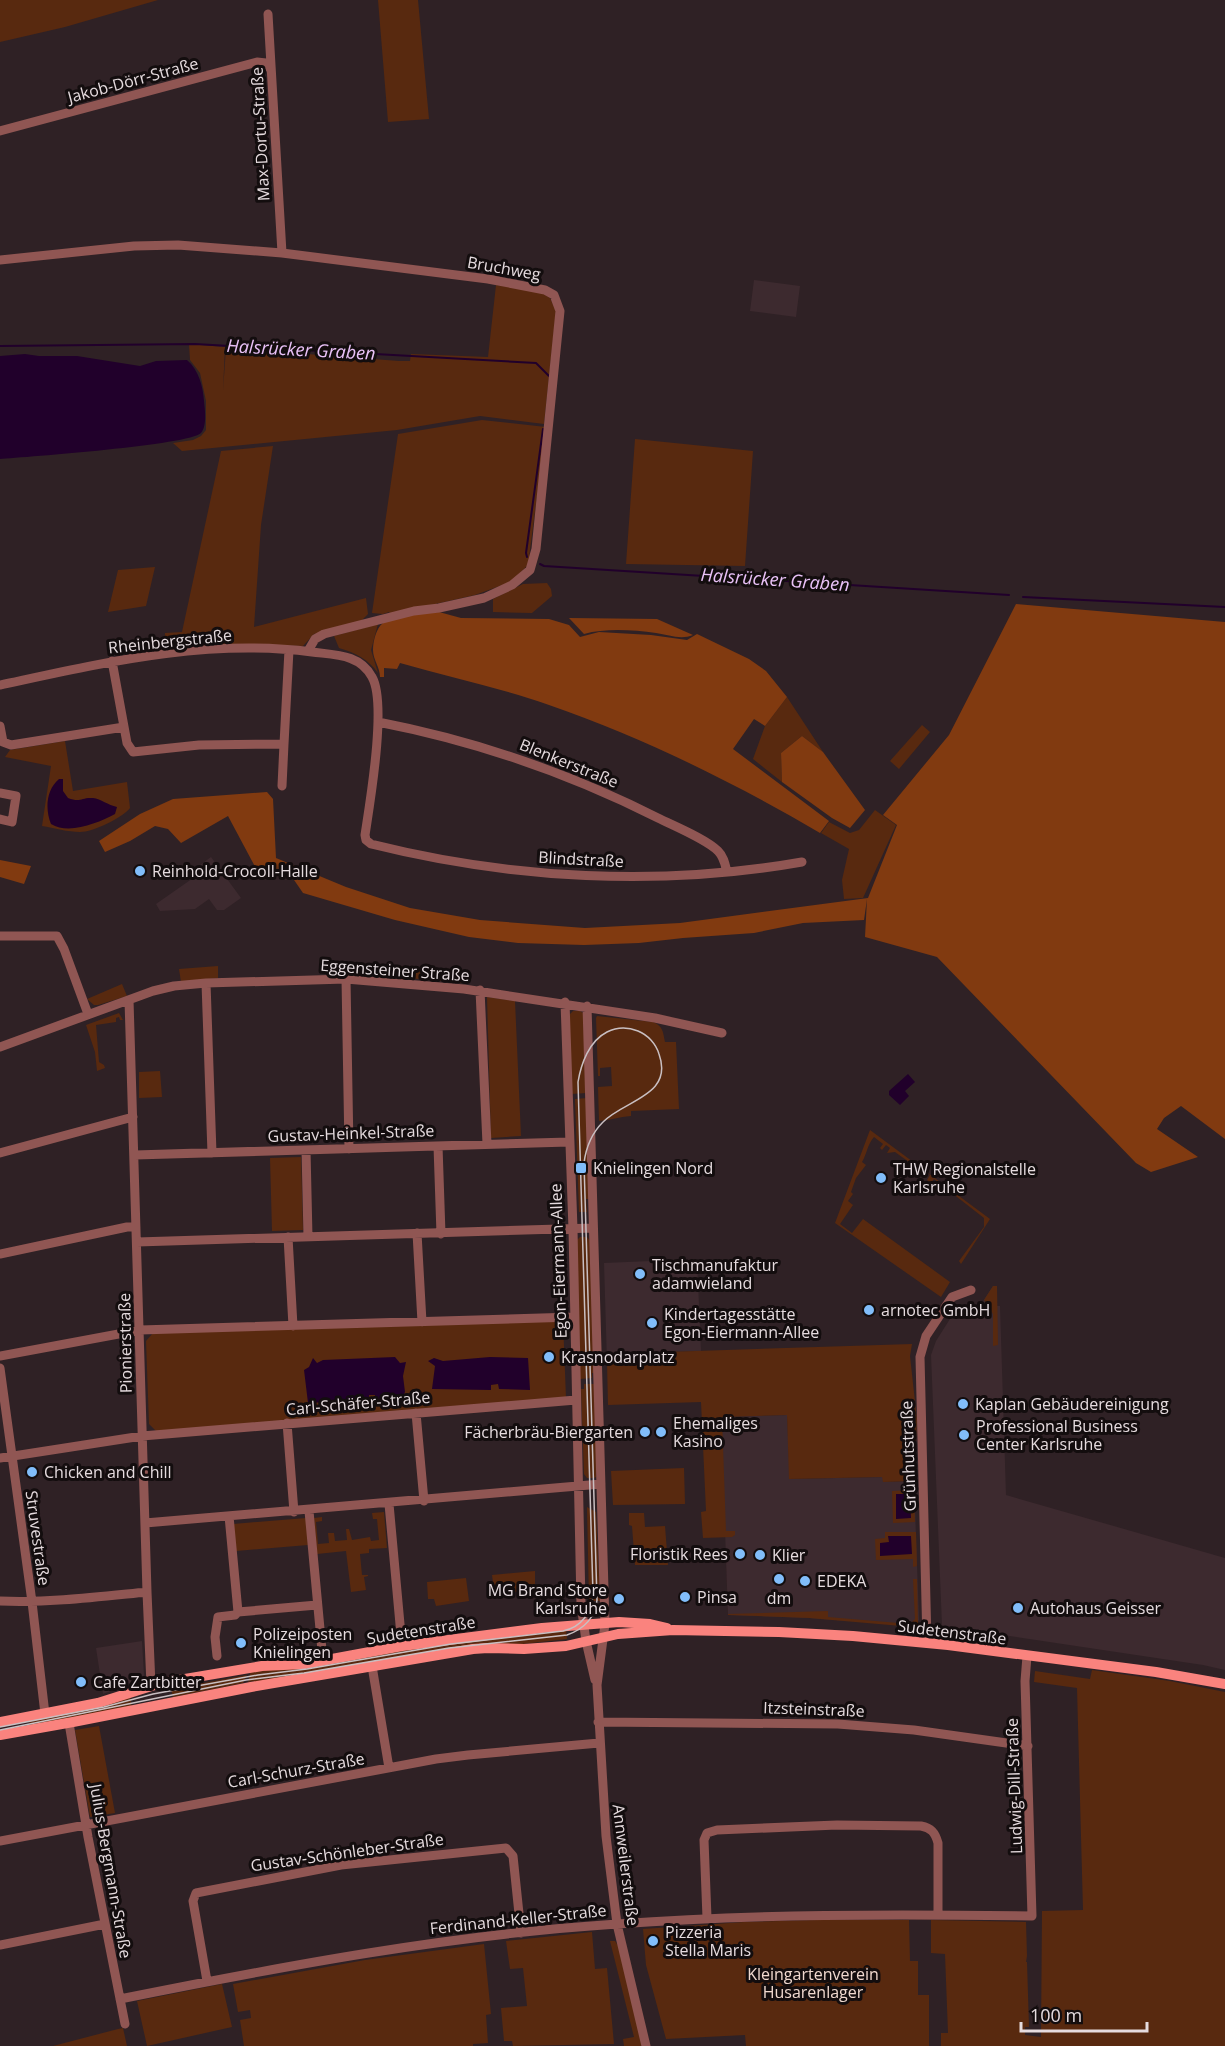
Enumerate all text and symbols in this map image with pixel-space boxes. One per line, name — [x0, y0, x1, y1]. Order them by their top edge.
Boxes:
street label: Jakob-Dörr-Straße — [63, 52, 201, 109]
street label: Max-Dortu-Straße — [246, 66, 274, 202]
street label: Bruchweg — [466, 251, 543, 285]
water label: Halsrücker Graben — [226, 333, 376, 365]
water label: Halsrücker Graben — [700, 562, 850, 596]
street label: Rheinbergstraße — [107, 624, 233, 658]
street label: Blenkerstraße — [516, 733, 622, 793]
street label: Blindstraße — [538, 846, 624, 872]
place label: Reinhold-Crocoll-Halle — [152, 860, 318, 882]
marker: Reinhold-Crocoll-Halle — [133, 864, 147, 878]
street label: Eggensteiner Straße — [320, 954, 470, 986]
street label: Gustav-Heinkel-Straße — [267, 1119, 435, 1147]
place label: Knielingen Nord — [593, 1157, 713, 1179]
place label: THW Regionalstelle Karlsruhe — [893, 1158, 1036, 1198]
marker: Knielingen Nord — [574, 1161, 588, 1175]
marker: THW Regionalstelle Karlsruhe — [874, 1171, 888, 1185]
street label: Egon-Eiermann-Allee — [544, 1183, 572, 1339]
place label: Tischmanufaktur adamwieland — [652, 1254, 778, 1294]
marker: Tischmanufaktur adamwieland — [633, 1267, 647, 1281]
street label: Pionierstraße — [113, 1293, 137, 1393]
place label: arnotec GmbH — [881, 1299, 990, 1321]
place label: Kindertagesstätte Egon-Eiermann-Allee — [664, 1303, 819, 1343]
marker: arnotec GmbH — [862, 1303, 876, 1317]
marker: Kindertagesstätte Egon-Eiermann-Allee — [645, 1316, 659, 1330]
place label: Krasnodarplatz — [561, 1346, 674, 1368]
marker: Krasnodarplatz — [542, 1350, 556, 1364]
street label: Carl-Schäfer-Straße — [285, 1386, 431, 1420]
place label: Kaplan Gebäudereinigung — [975, 1393, 1169, 1415]
marker: Kaplan Gebäudereinigung — [956, 1397, 970, 1411]
street label: Grünhutstraße — [895, 1400, 921, 1512]
place label: Ehemaliges Kasino — [673, 1412, 758, 1452]
place label: Professional Business Center Karlsruhe — [976, 1415, 1138, 1455]
place label: Fächerbräu-Biergarten — [464, 1421, 633, 1443]
marker: Fächerbräu-Biergarten — [638, 1425, 652, 1439]
marker: Ehemaliges Kasino — [654, 1425, 668, 1439]
marker: Professional Business Center Karlsruhe — [957, 1428, 971, 1442]
place label: Chicken and Chill — [44, 1461, 172, 1483]
marker: Chicken and Chill — [25, 1465, 39, 1479]
street label: Struvestraße — [20, 1489, 56, 1587]
place label: Floristik Rees — [630, 1543, 728, 1565]
place label: Klier — [772, 1544, 806, 1566]
marker: Floristik Rees — [733, 1547, 747, 1561]
marker: Klier — [753, 1548, 767, 1562]
place label: EDEKA — [817, 1570, 867, 1592]
marker: dm — [772, 1572, 786, 1586]
marker: EDEKA — [798, 1574, 812, 1588]
place label: MG Brand Store Karlsruhe — [488, 1579, 607, 1619]
place label: Pinsa — [697, 1586, 737, 1608]
place label: dm — [767, 1587, 791, 1609]
marker: Pinsa — [678, 1590, 692, 1604]
marker: MG Brand Store Karlsruhe — [612, 1592, 626, 1606]
place label: Autohaus Geisser — [1030, 1597, 1161, 1619]
marker: Autohaus Geisser — [1011, 1601, 1025, 1615]
street label: Sudetenstraße — [365, 1611, 477, 1649]
street label: Sudetenstraße — [896, 1614, 1008, 1650]
place label: Polizeiposten Knielingen — [253, 1623, 352, 1663]
marker: Polizeiposten Knielingen — [234, 1636, 248, 1650]
place label: Cafe Zartbitter — [93, 1671, 202, 1693]
marker: Cafe Zartbitter — [74, 1675, 88, 1689]
street label: Itzsteinstraße — [763, 1696, 865, 1722]
street label: Ludwig-Dill-Straße — [1001, 1718, 1027, 1854]
street label: Carl-Schurz-Straße — [226, 1747, 366, 1793]
street label: Julius-Bergmann-Straße — [84, 1780, 137, 1960]
street label: Annweilerstraße — [608, 1803, 644, 1927]
street label: Gustav-Schönleber-Straße — [249, 1828, 445, 1876]
street label: Ferdinand-Keller-Straße — [429, 1899, 607, 1939]
place label: Pizzeria Stella Maris — [665, 1921, 751, 1961]
marker: Pizzeria Stella Maris — [646, 1934, 660, 1948]
park label: Kleingartenverein Husarenlager — [747, 1963, 879, 2003]
scale bar — [1021, 1995, 1147, 2033]
text: 100 m — [1030, 2003, 1082, 2027]

